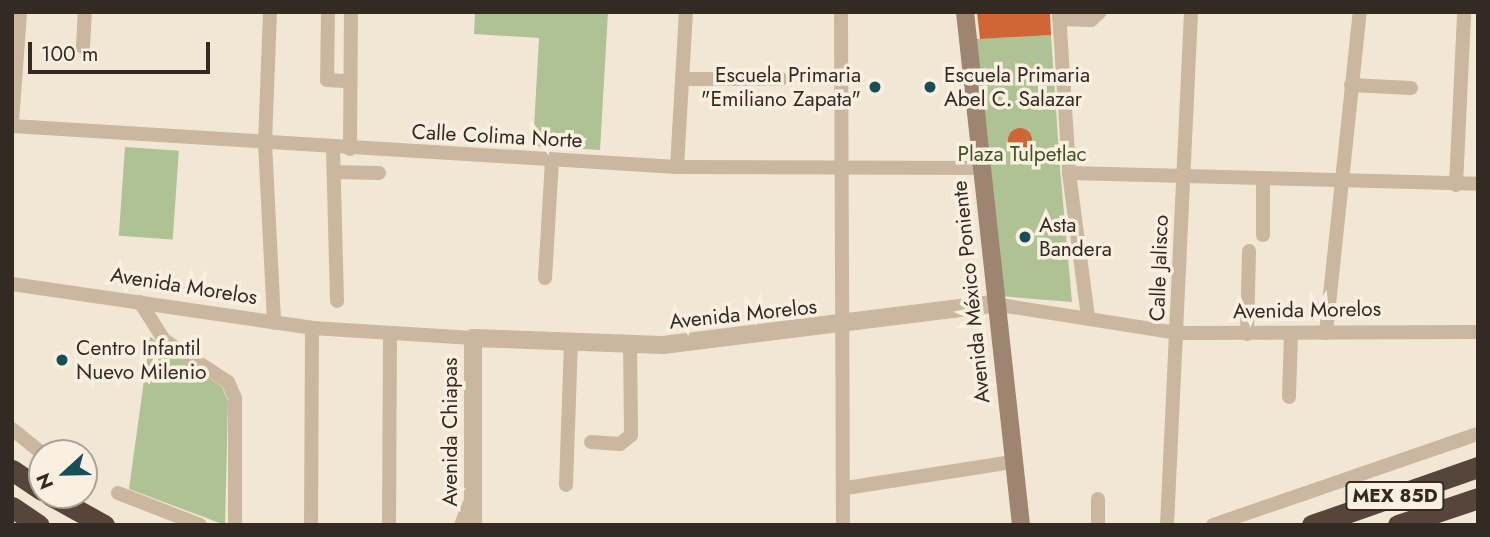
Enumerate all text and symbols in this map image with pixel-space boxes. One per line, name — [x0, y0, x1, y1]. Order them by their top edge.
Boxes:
scale bar — [32, 28, 214, 72]
text: 100 m — [41, 39, 98, 69]
place label: Escuela Primaria "Emiliano Zapata" — [701, 62, 861, 112]
place label: Escuela Primaria Abel C. Salazar — [944, 62, 1090, 112]
marker: Escuela Primaria "Emiliano Zapata" — [867, 79, 883, 95]
marker: Escuela Primaria Abel C. Salazar — [922, 79, 938, 95]
street label: Calle Colima Norte — [411, 119, 583, 153]
park label: Plaza Tulpetlac — [957, 141, 1087, 167]
street label: Avenida México Poniente — [947, 179, 995, 405]
place label: Asta Bandera — [1039, 212, 1112, 262]
street label: Calle Jalisco — [1145, 214, 1173, 322]
marker: Asta Bandera — [1017, 229, 1033, 245]
street label: Avenida Morelos — [109, 262, 259, 310]
street label: Avenida Morelos — [668, 294, 818, 334]
street label: Avenida Morelos — [1233, 296, 1381, 324]
place label: Centro Infantil Nuevo Milenio — [76, 335, 207, 385]
marker: Centro Infantil Nuevo Milenio — [54, 352, 70, 368]
street label: Avenida Chiapas — [437, 358, 463, 506]
north arrow — [28, 439, 98, 509]
text: N — [30, 469, 60, 493]
road number: MEX 85D — [1344, 481, 1446, 512]

